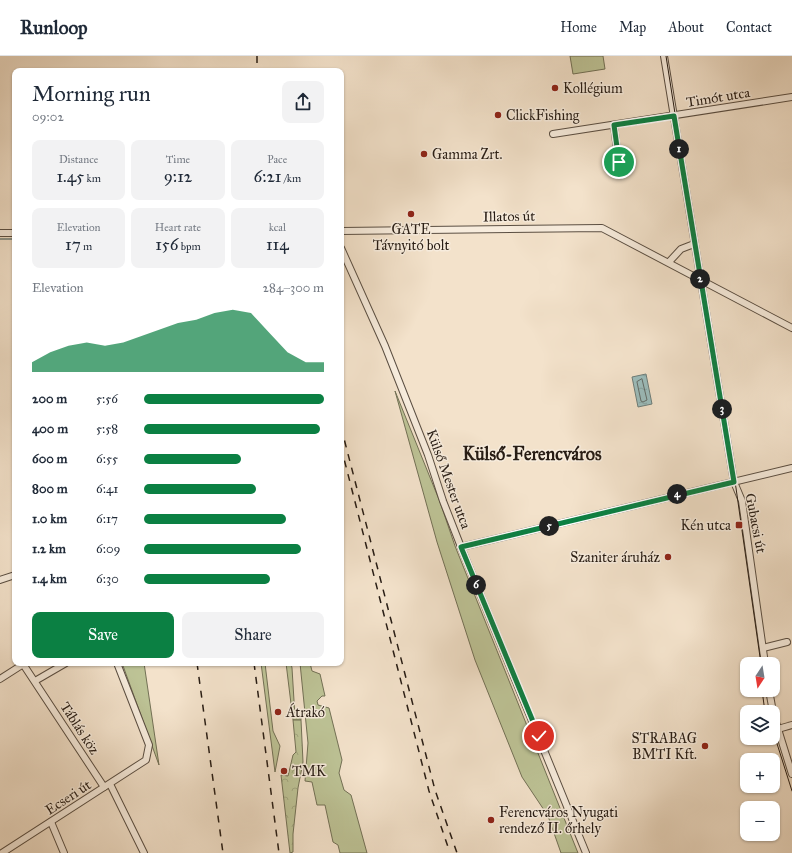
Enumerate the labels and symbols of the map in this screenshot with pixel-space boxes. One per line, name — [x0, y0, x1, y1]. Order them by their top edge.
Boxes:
place label: Kollégium — [563, 80, 623, 97]
marker: Kollégium — [550, 83, 560, 93]
street label: Timót utca — [685, 84, 751, 111]
place label: ClickFishing — [506, 107, 580, 124]
marker: ClickFishing — [493, 110, 503, 120]
pin: 1 — [669, 139, 689, 159]
pin — [602, 145, 636, 179]
place label: Gamma Zrt. — [432, 146, 503, 163]
marker: Gamma Zrt. — [419, 149, 429, 159]
street label: Illatos út — [483, 208, 535, 225]
marker: GATE Távnyitó bolt — [406, 209, 416, 219]
place label: GATE Távnyitó bolt — [373, 221, 449, 254]
pin: 2 — [690, 269, 710, 289]
pin: 3 — [712, 399, 732, 419]
street label: Külső Mester utca — [423, 427, 474, 531]
district label: Külső-Ferencváros — [462, 443, 602, 465]
pin: 4 — [667, 484, 687, 504]
street label: Gubacsi út — [741, 492, 770, 555]
pin: 5 — [539, 516, 559, 536]
place label: Kén utca — [681, 517, 731, 534]
marker: Kén utca — [734, 520, 744, 530]
place label: Szaniter áruház — [570, 549, 661, 566]
marker: Szaniter áruház — [663, 552, 673, 562]
pin: 6 — [466, 575, 486, 595]
north arrow — [740, 657, 780, 697]
street label: Táblás köz — [56, 699, 103, 758]
place label: Átrakó — [285, 702, 325, 721]
marker: Átrakó — [273, 707, 283, 717]
pin — [522, 719, 556, 753]
place label: STRABAG BMTI Kft. — [632, 730, 697, 763]
marker: STRABAG BMTI Kft. — [700, 741, 710, 751]
place label: TMK — [292, 763, 327, 780]
marker: TMK — [279, 766, 289, 776]
street label: Ecseri út — [42, 776, 94, 819]
place label: Ferencváros Nyugati rendező II. őrhely — [499, 804, 618, 837]
marker: Ferencváros Nyugati rendező II. őrhely — [486, 815, 496, 825]

